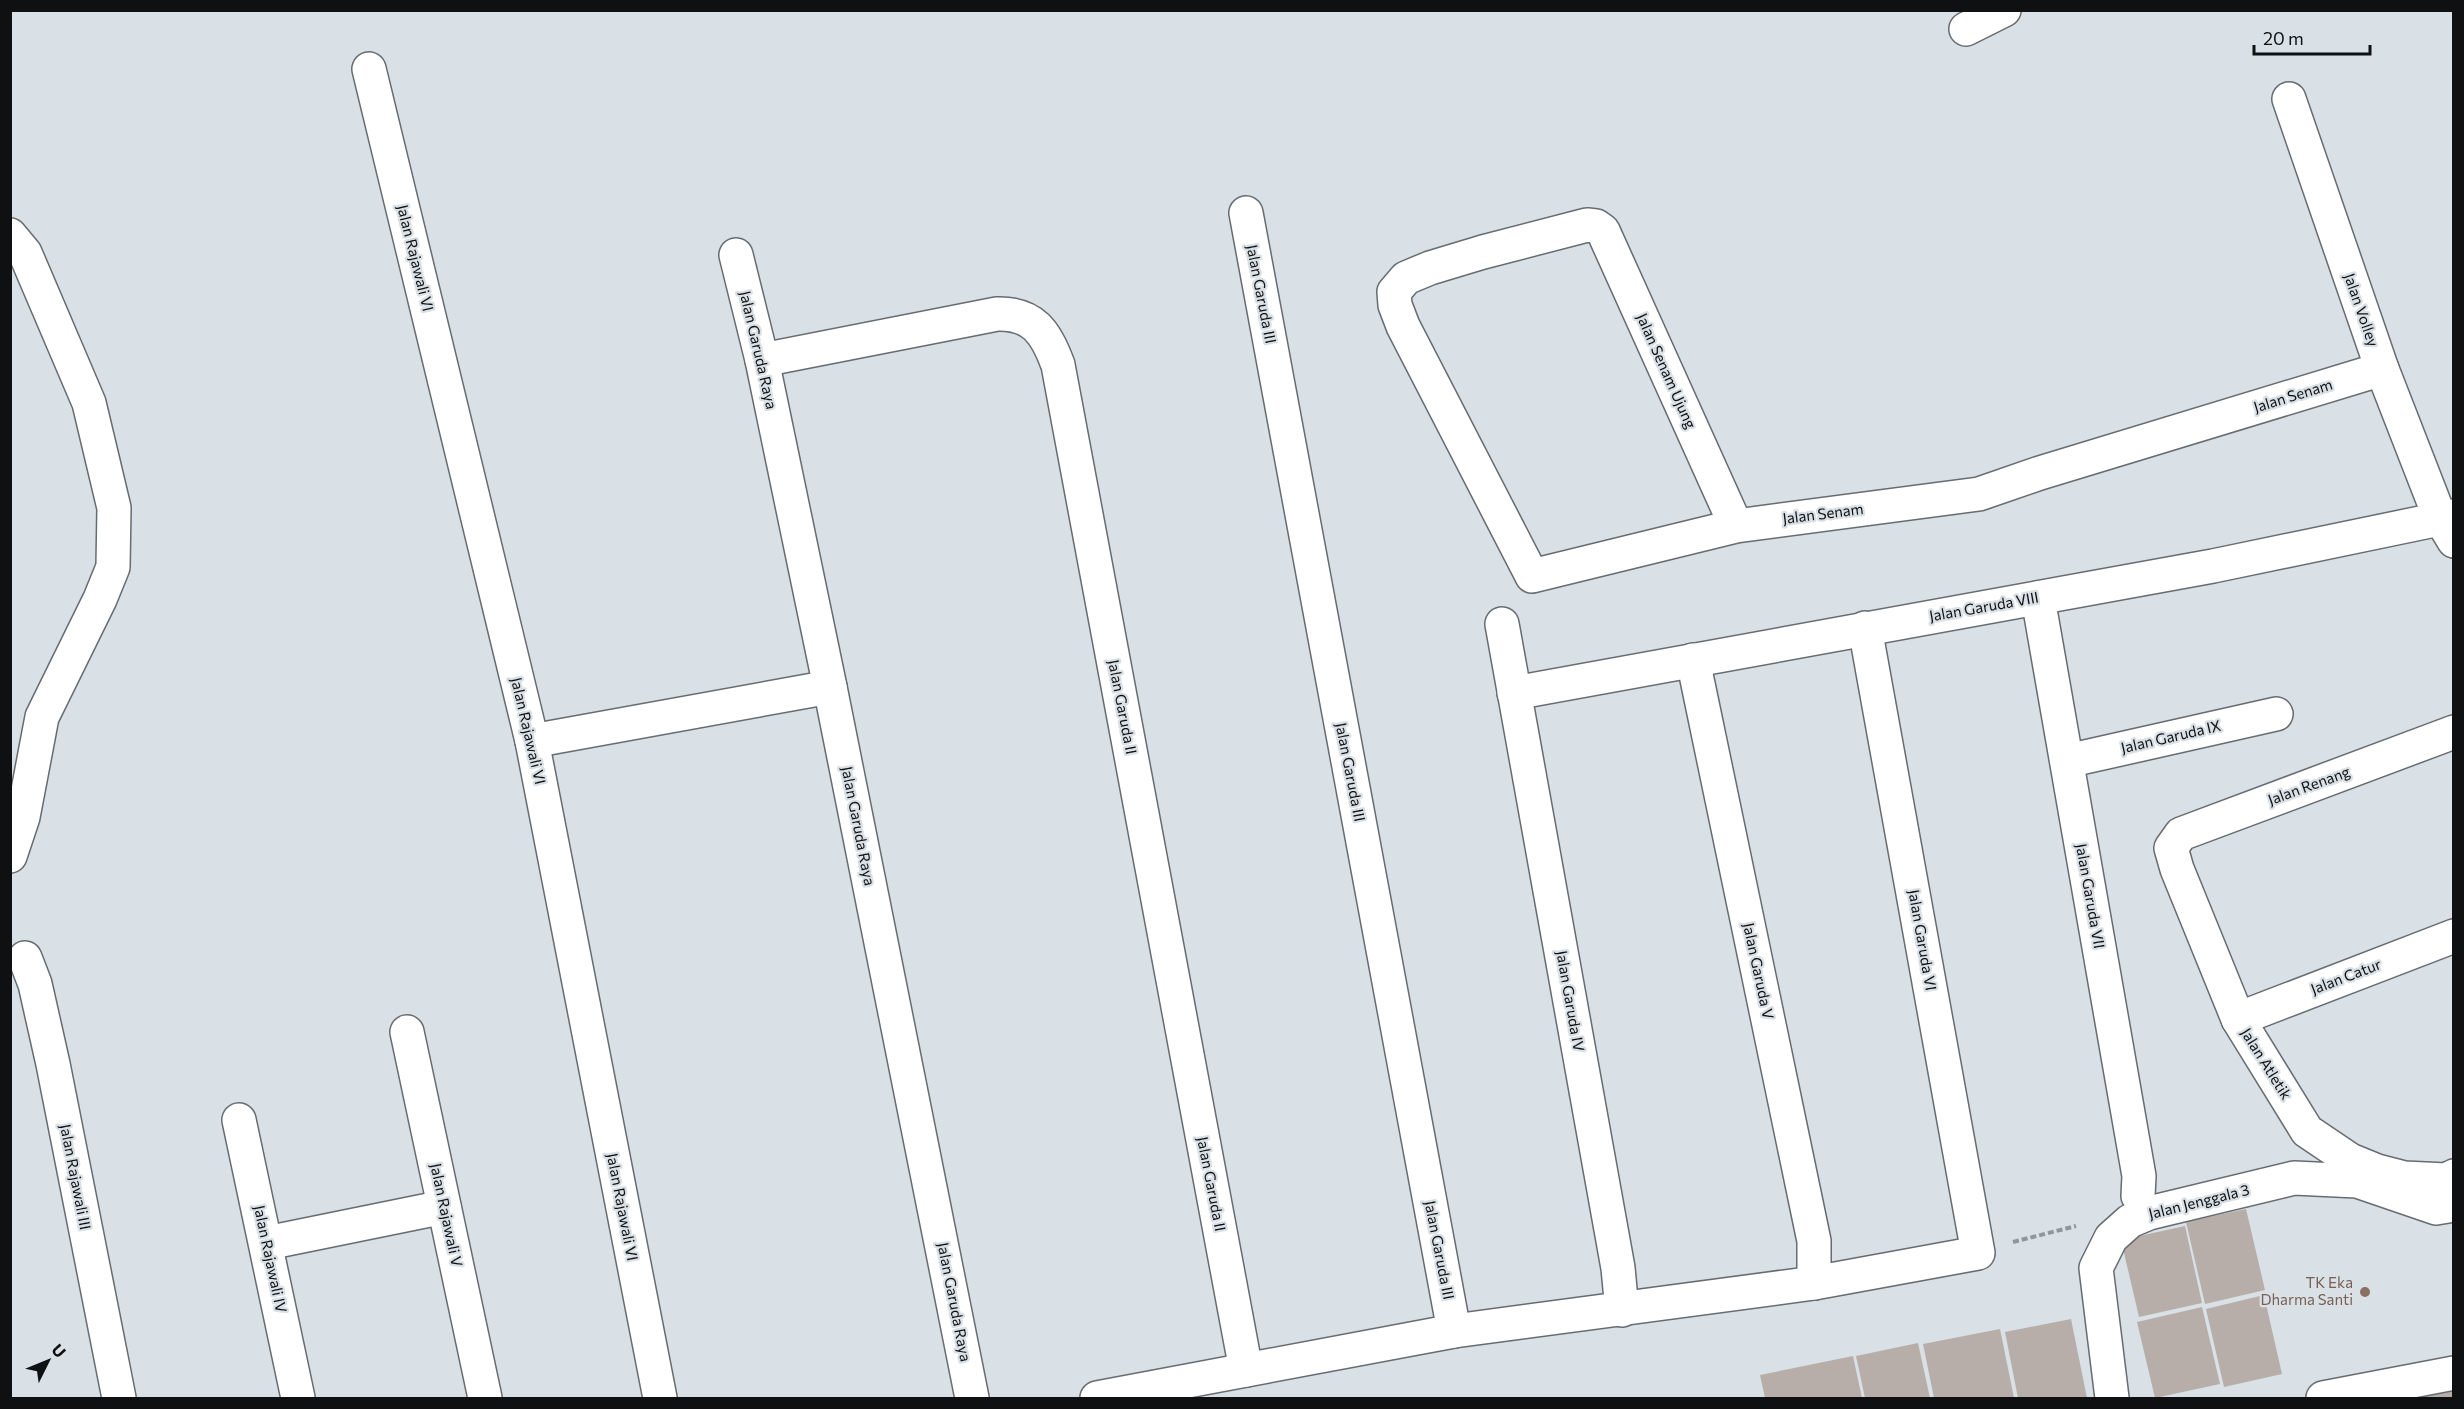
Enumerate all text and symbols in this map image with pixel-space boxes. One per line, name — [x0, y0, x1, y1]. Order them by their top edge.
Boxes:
scale bar — [2254, 18, 2370, 56]
text: 20 m — [2263, 27, 2304, 49]
street label: Jalan Rajawali VI — [394, 202, 438, 313]
street label: Jalan Garuda III — [1244, 243, 1280, 345]
street label: Jalan Volley — [2341, 271, 2383, 349]
street label: Jalan Garuda Raya — [737, 289, 781, 411]
street label: Jalan Senam Ujung — [1633, 310, 1700, 431]
street label: Jalan Senam — [2251, 375, 2334, 416]
street label: Jalan Senam — [1781, 499, 1864, 527]
street label: Jalan Garuda VIII — [1928, 588, 2040, 624]
street label: Jalan Garuda II — [1105, 658, 1141, 756]
street label: Jalan Rajawali VI — [508, 675, 550, 786]
street label: Jalan Garuda IX — [2119, 716, 2223, 756]
street label: Jalan Garuda III — [1333, 721, 1369, 823]
street label: Jalan Renang — [2265, 762, 2352, 808]
street label: Jalan Garuda Raya — [839, 765, 879, 887]
street label: Jalan Garuda VII — [2073, 842, 2109, 950]
street label: Jalan Garuda VI — [1905, 888, 1941, 992]
street label: Jalan Garuda V — [1740, 921, 1778, 1021]
street label: Jalan Garuda IV — [1553, 949, 1589, 1053]
street label: Jalan Catur — [2308, 954, 2383, 998]
street label: Jalan Atletik — [2238, 1024, 2296, 1103]
street label: Jalan Rajawali III — [57, 1122, 95, 1231]
street label: Jalan Garuda II — [1194, 1135, 1230, 1233]
street label: Jalan Rajawali VI — [604, 1151, 642, 1262]
street label: Jalan Rajawali V — [427, 1161, 467, 1268]
street label: Jalan Jenggala 3 — [2146, 1180, 2251, 1222]
street label: Jalan Garuda III — [1422, 1199, 1458, 1301]
street label: Jalan Rajawali IV — [251, 1203, 291, 1314]
street label: Jalan Garuda Raya — [935, 1241, 975, 1363]
place label: TK Eka Dharma Santi — [2260, 1273, 2353, 1308]
marker: TK Eka Dharma Santi — [2358, 1285, 2372, 1299]
north arrow — [18, 1331, 78, 1391]
text: U — [48, 1340, 70, 1361]

